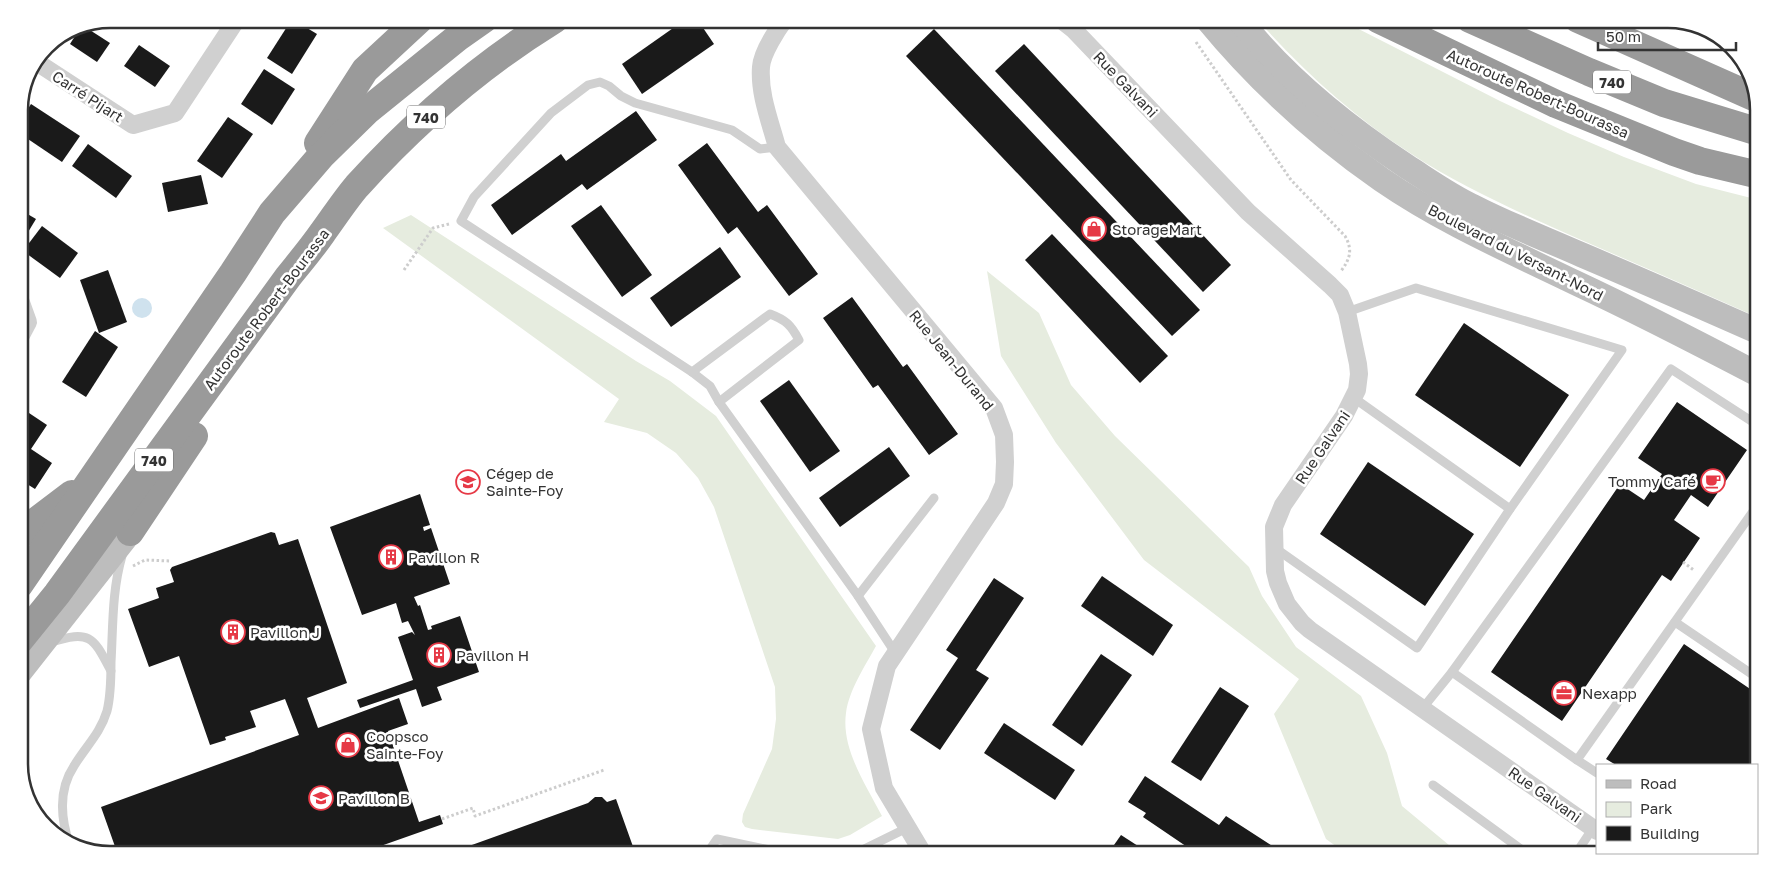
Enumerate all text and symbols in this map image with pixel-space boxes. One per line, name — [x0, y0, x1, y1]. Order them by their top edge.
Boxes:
scale bar — [1598, 20, 1736, 52]
text: 50 m — [1606, 27, 1641, 45]
street label: Autoroute Robert-Bourassa — [1444, 45, 1632, 141]
street label: Rue Galvani — [1090, 47, 1162, 121]
street label: Carré Pijart — [49, 66, 127, 126]
road number: 740 — [1593, 70, 1631, 94]
road number: 740 — [407, 105, 445, 128]
street label: Boulevard du Versant-Nord — [1425, 200, 1607, 304]
shop icon: StorageMart — [1081, 216, 1107, 242]
place label: StorageMart — [1112, 220, 1202, 238]
street label: Autoroute Robert-Bourassa — [199, 225, 333, 393]
street label: Rue Jean-Durand — [906, 306, 998, 414]
street label: Rue Galvani — [1291, 407, 1353, 487]
road number: 740 — [135, 448, 173, 472]
place label: Cégep de Sainte-Foy — [486, 464, 564, 499]
cafe icon: Tommy Café — [1700, 468, 1726, 494]
school or university icon: Cégep de Sainte-Foy — [455, 469, 481, 495]
place label: Tommy Café — [1608, 472, 1696, 490]
building icon: Pavillon R — [378, 544, 404, 570]
place label: Pavillon R — [408, 548, 480, 566]
building icon: Pavillon J — [220, 619, 246, 645]
place label: Pavillon J — [250, 623, 320, 641]
building icon: Pavillon H — [426, 642, 452, 668]
place label: Pavillon H — [456, 646, 529, 664]
office icon: Nexapp — [1551, 680, 1577, 706]
place label: Nexapp — [1582, 684, 1637, 702]
place label: Coopsco Sainte-Foy — [366, 727, 444, 762]
shop icon: Coopsco Sainte-Foy — [335, 732, 361, 758]
street label: Rue Galvani — [1505, 762, 1585, 826]
legend — [1596, 764, 1758, 854]
text: Road — [1640, 774, 1677, 792]
school or university icon: Pavillon B — [308, 785, 334, 811]
place label: Pavillon B — [338, 789, 410, 807]
text: Park — [1640, 799, 1673, 817]
text: Building — [1640, 824, 1700, 842]

